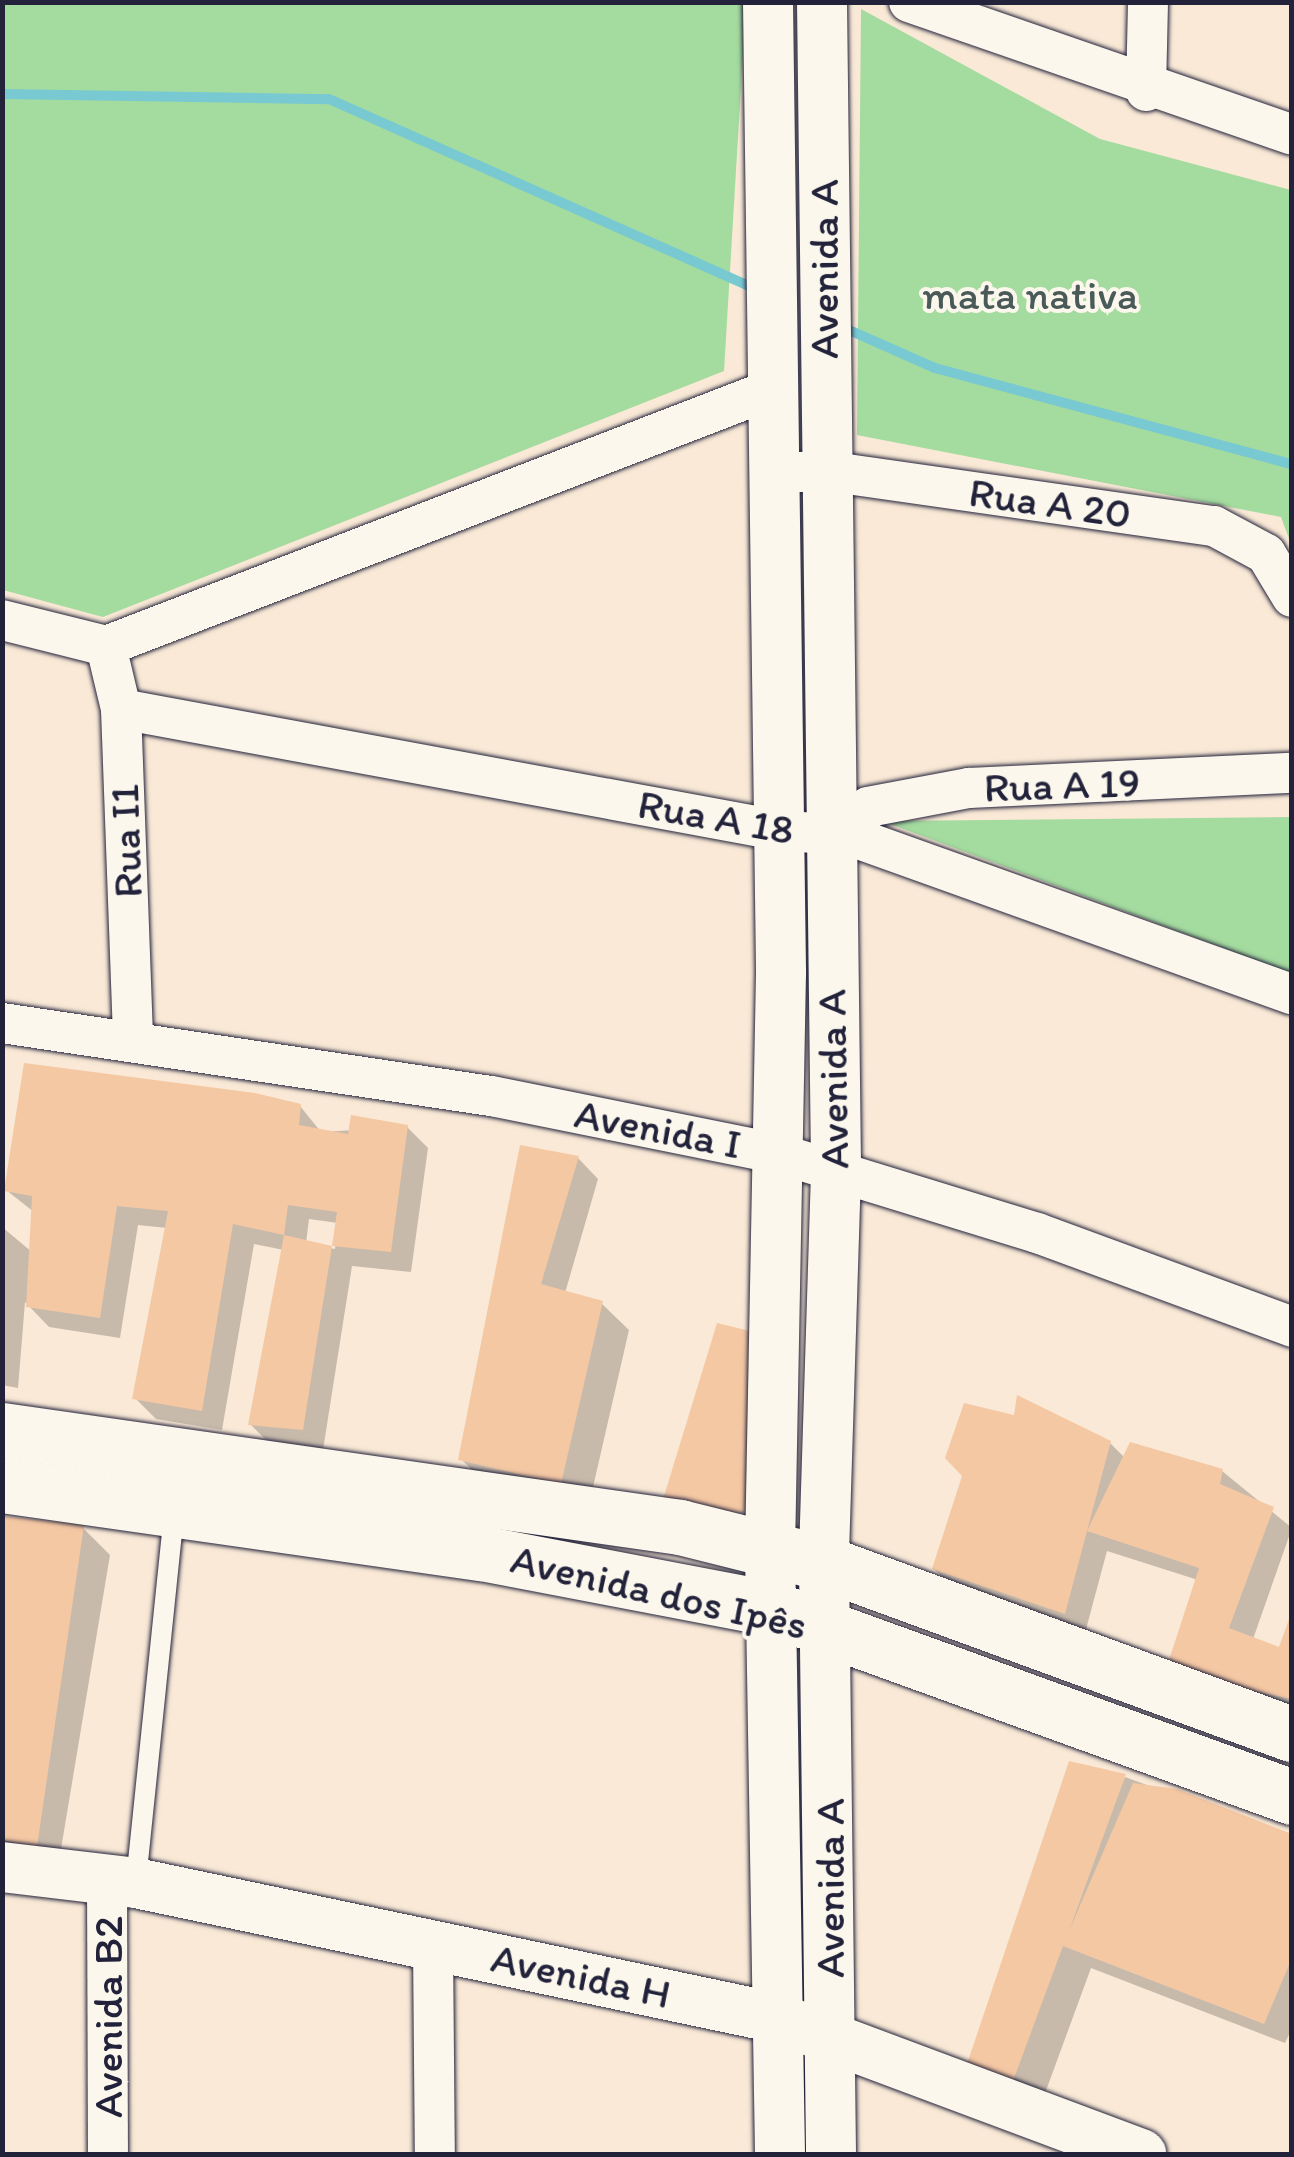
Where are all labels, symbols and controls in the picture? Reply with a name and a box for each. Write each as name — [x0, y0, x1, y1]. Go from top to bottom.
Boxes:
street label: Avenida A — [799, 179, 849, 359]
park label: mata nativa — [922, 270, 1138, 320]
street label: Rua A 20 — [966, 467, 1134, 539]
street label: Rua A 19 — [983, 757, 1141, 813]
street label: Rua A 18 — [634, 779, 798, 855]
street label: Rua I1 — [99, 783, 153, 899]
street label: Avenida A — [806, 989, 860, 1169]
street label: Avenida I — [570, 1088, 746, 1170]
street label: Avenida dos Ipês — [506, 1533, 812, 1651]
street label: Avenida A — [805, 1798, 855, 1978]
street label: Avenida B2 — [83, 1916, 133, 2118]
street label: Avenida H — [487, 1932, 675, 2020]

